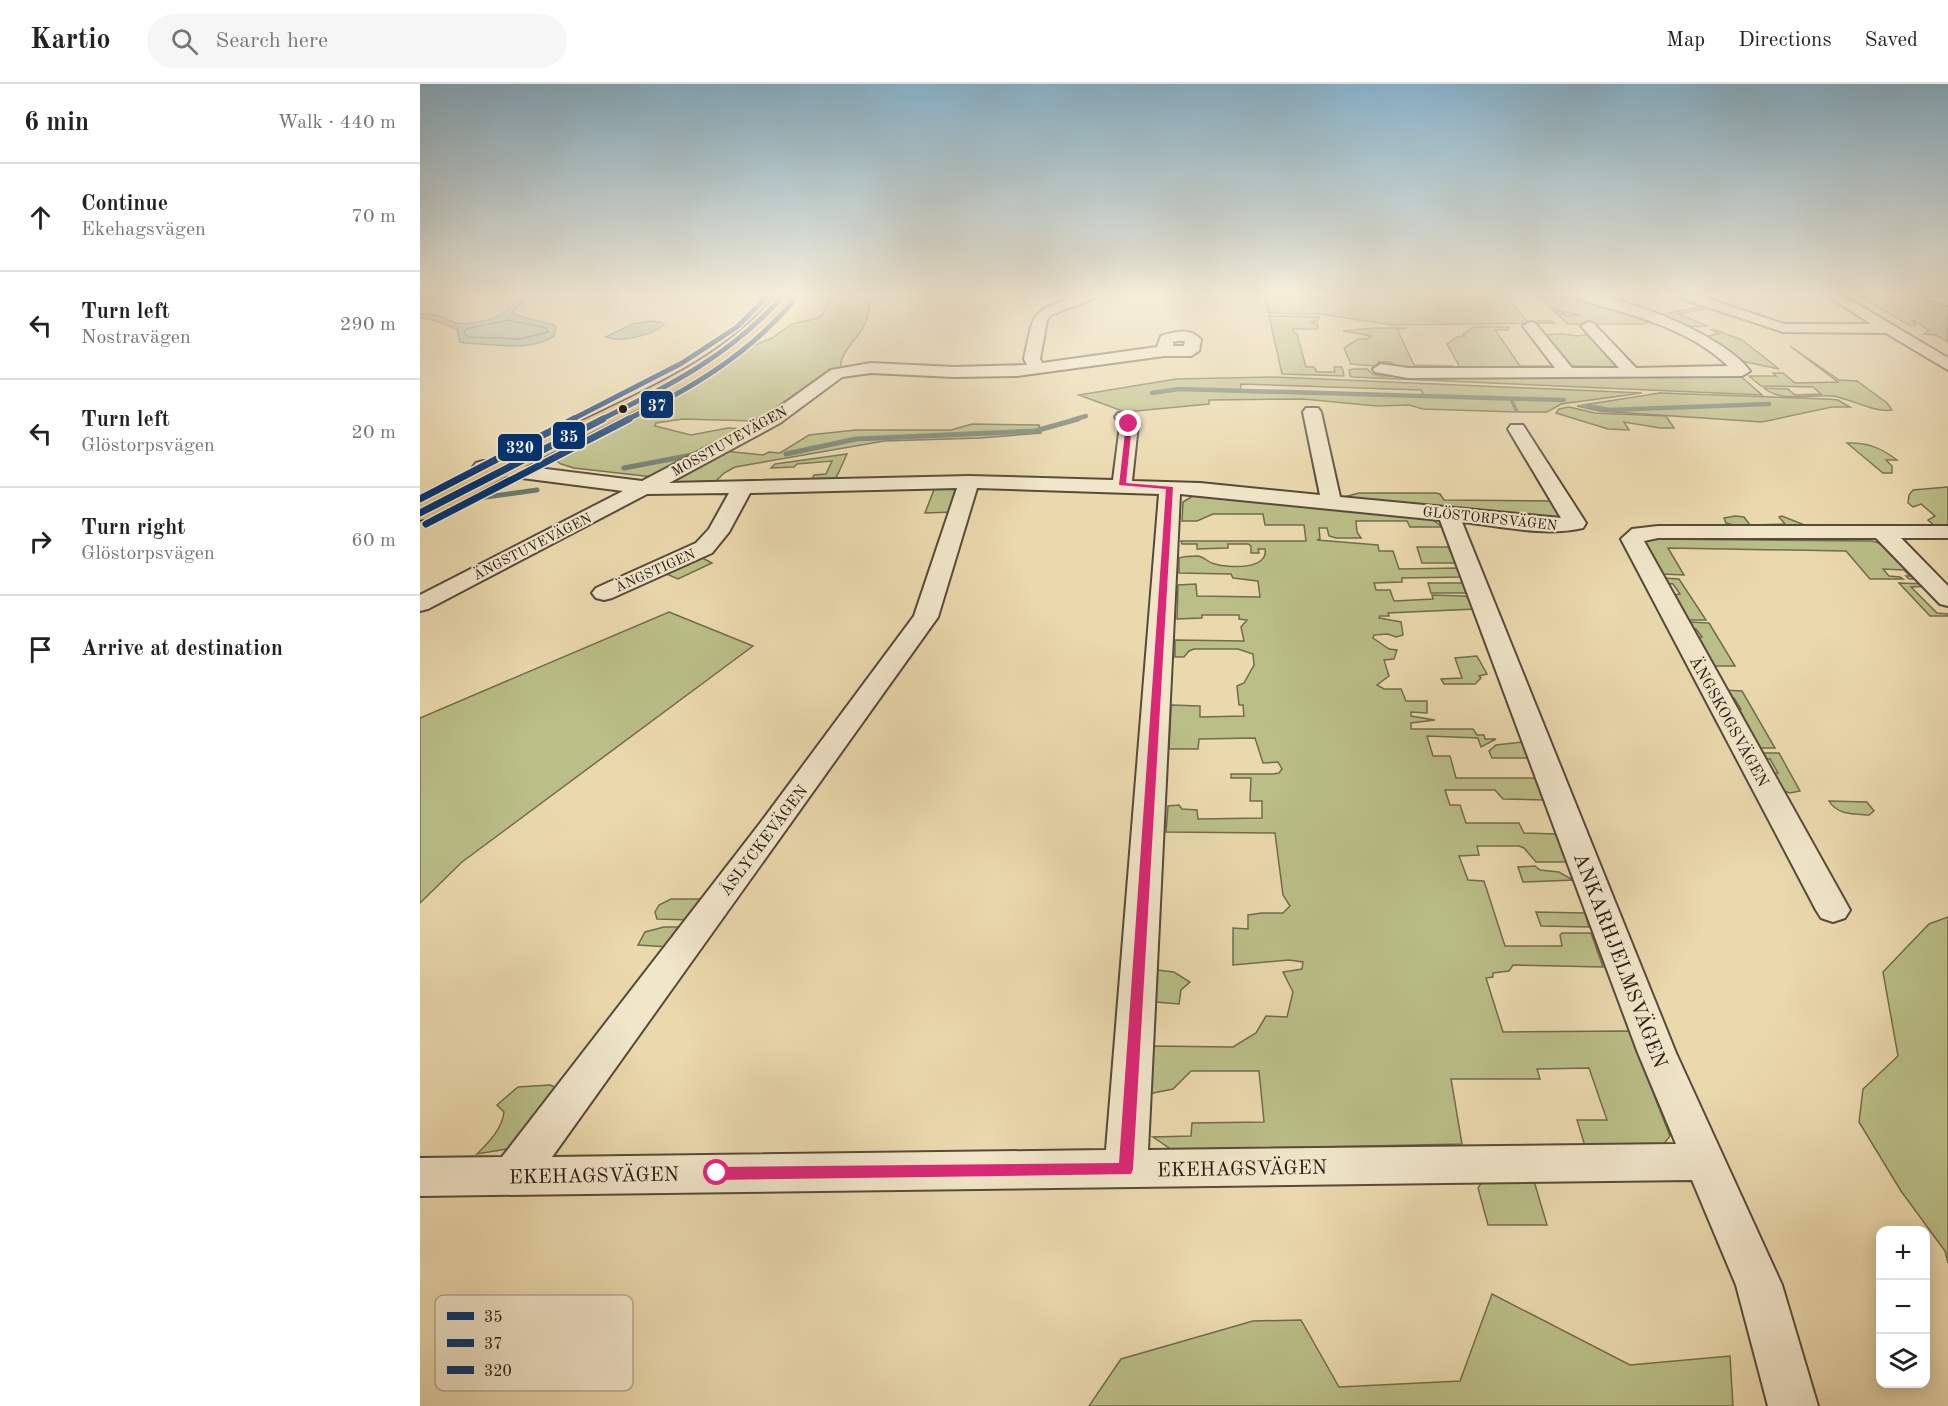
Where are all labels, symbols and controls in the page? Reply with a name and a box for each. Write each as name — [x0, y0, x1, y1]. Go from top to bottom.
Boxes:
search box — [147, 14, 567, 68]
icon: search — [168, 25, 201, 58]
text: Kartio — [30, 27, 111, 55]
text: Search here — [216, 30, 328, 52]
text: Map — [1666, 30, 1705, 51]
text: Directions — [1738, 30, 1832, 51]
text: Saved — [1865, 30, 1918, 51]
text: 6 min — [24, 110, 89, 136]
text: Walk · 440 m — [277, 113, 396, 133]
text: Continue — [81, 193, 168, 215]
icon: ahead — [24, 201, 57, 234]
text: 70 m — [351, 207, 396, 227]
text: Ekehagsvägen — [81, 220, 206, 240]
text: Turn left — [81, 301, 170, 323]
icon: left — [24, 309, 57, 342]
text: 290 m — [340, 315, 396, 335]
text: Nostravägen — [81, 328, 191, 348]
line badge: 37 — [640, 390, 674, 419]
text: 37 — [648, 399, 666, 415]
street label: MOSSTUVEVÄGEN — [668, 402, 790, 479]
unlabelled marker — [617, 403, 629, 415]
text: Turn left — [81, 409, 170, 431]
route end — [1115, 410, 1141, 436]
icon: left — [24, 417, 57, 450]
line badge: 35 — [552, 421, 586, 450]
text: 20 m — [351, 423, 396, 443]
text: 35 — [560, 430, 578, 446]
line badge: 320 — [497, 433, 543, 462]
text: Glöstorpsvägen — [81, 436, 215, 456]
text: 320 — [506, 441, 534, 457]
street label: GLÖSTORPSVÄGEN — [1422, 502, 1558, 533]
street label: ÄNGSTUVEVÄGEN — [470, 508, 594, 583]
text: Turn right — [81, 517, 185, 539]
icon: right — [24, 525, 57, 558]
text: 60 m — [351, 531, 396, 551]
text: Glöstorpsvägen — [81, 544, 215, 564]
street label: ÄNGSTIGEN — [612, 544, 698, 595]
icon: arrive — [24, 633, 57, 666]
text: Arrive at destination — [81, 638, 283, 660]
street label: ÄNGSKOGSVÄGEN — [1686, 652, 1774, 790]
street label: ÅSLYCKEVÄGEN — [714, 780, 811, 899]
street label: ANKARHJELMSVÄGEN — [1569, 850, 1671, 1071]
street label: EKEHAGSVÄGEN — [1157, 1157, 1327, 1181]
route start — [703, 1159, 729, 1185]
street label: EKEHAGSVÄGEN — [509, 1164, 679, 1188]
map controls — [1876, 1226, 1930, 1388]
button: + — [1876, 1226, 1930, 1280]
button: − — [1876, 1280, 1930, 1334]
legend — [435, 1295, 633, 1391]
text: 35 — [484, 1310, 503, 1326]
button: layers — [1876, 1334, 1930, 1388]
text: 37 — [484, 1337, 503, 1353]
text: 320 — [484, 1364, 512, 1380]

